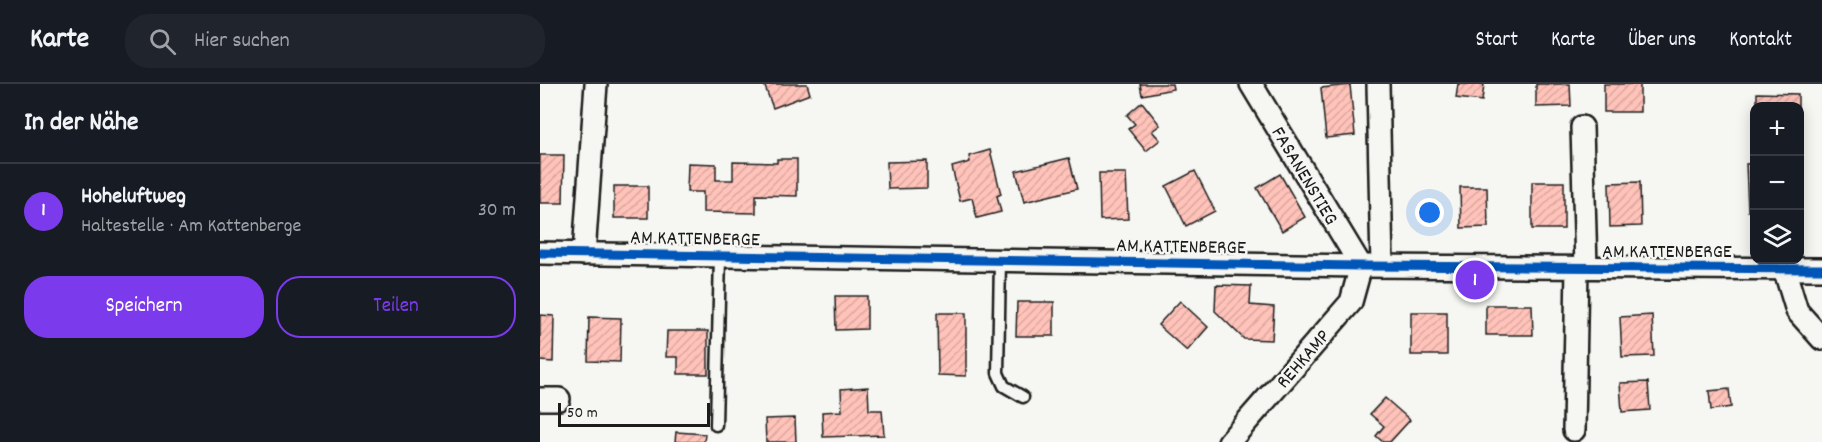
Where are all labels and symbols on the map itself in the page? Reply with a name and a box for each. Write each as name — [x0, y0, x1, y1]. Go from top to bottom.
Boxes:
street label: FASANENSTIEG — [1263, 122, 1344, 231]
your location — [1415, 198, 1444, 227]
street label: AM KATTENBERGE — [630, 225, 760, 255]
street label: AM KATTENBERGE — [1116, 233, 1246, 263]
street label: AM KATTENBERGE — [1602, 239, 1732, 267]
pin: 1 — [1456, 258, 1494, 302]
street label: REHKAMP — [1271, 324, 1338, 396]
scale bar — [558, 400, 710, 428]

